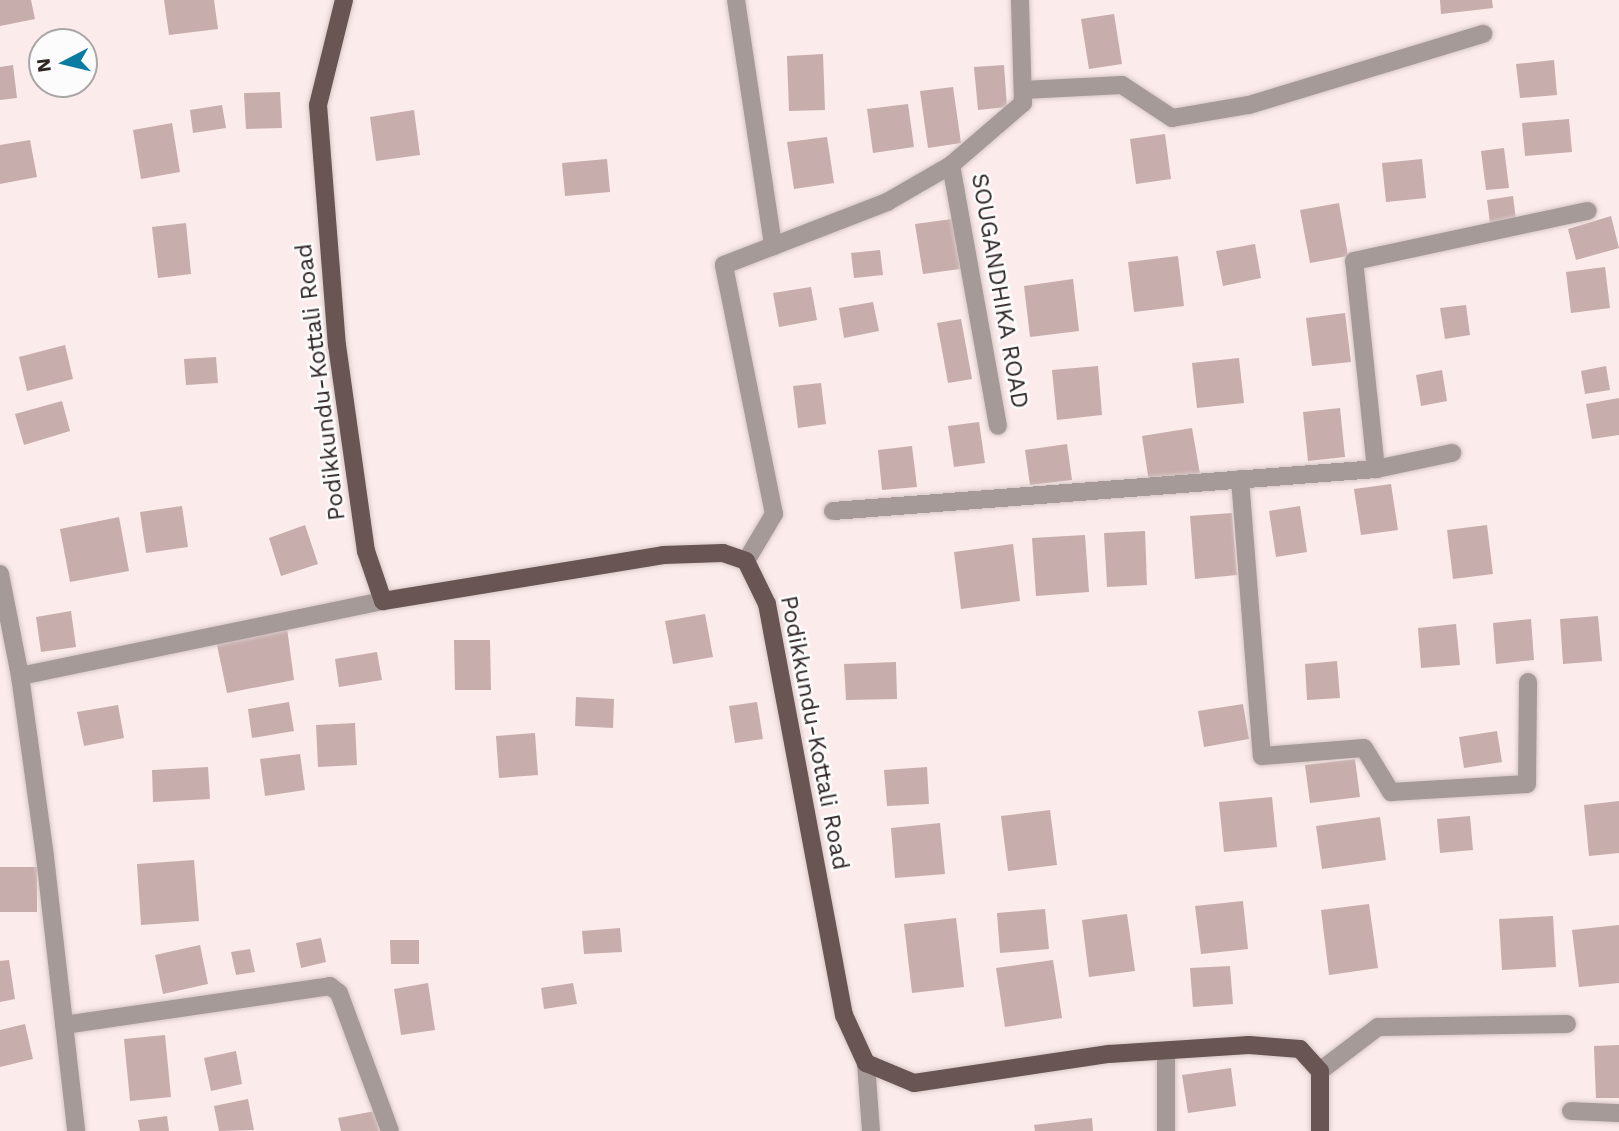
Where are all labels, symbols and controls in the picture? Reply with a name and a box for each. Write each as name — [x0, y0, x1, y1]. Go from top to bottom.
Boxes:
north arrow — [28, 28, 98, 98]
text: N — [31, 57, 56, 74]
street label: SOUGANDHIKA ROAD — [965, 171, 1033, 411]
street label: Podikkundu-Kottali Road — [290, 242, 352, 522]
street label: Podikkundu-Kottali Road — [774, 594, 854, 872]

